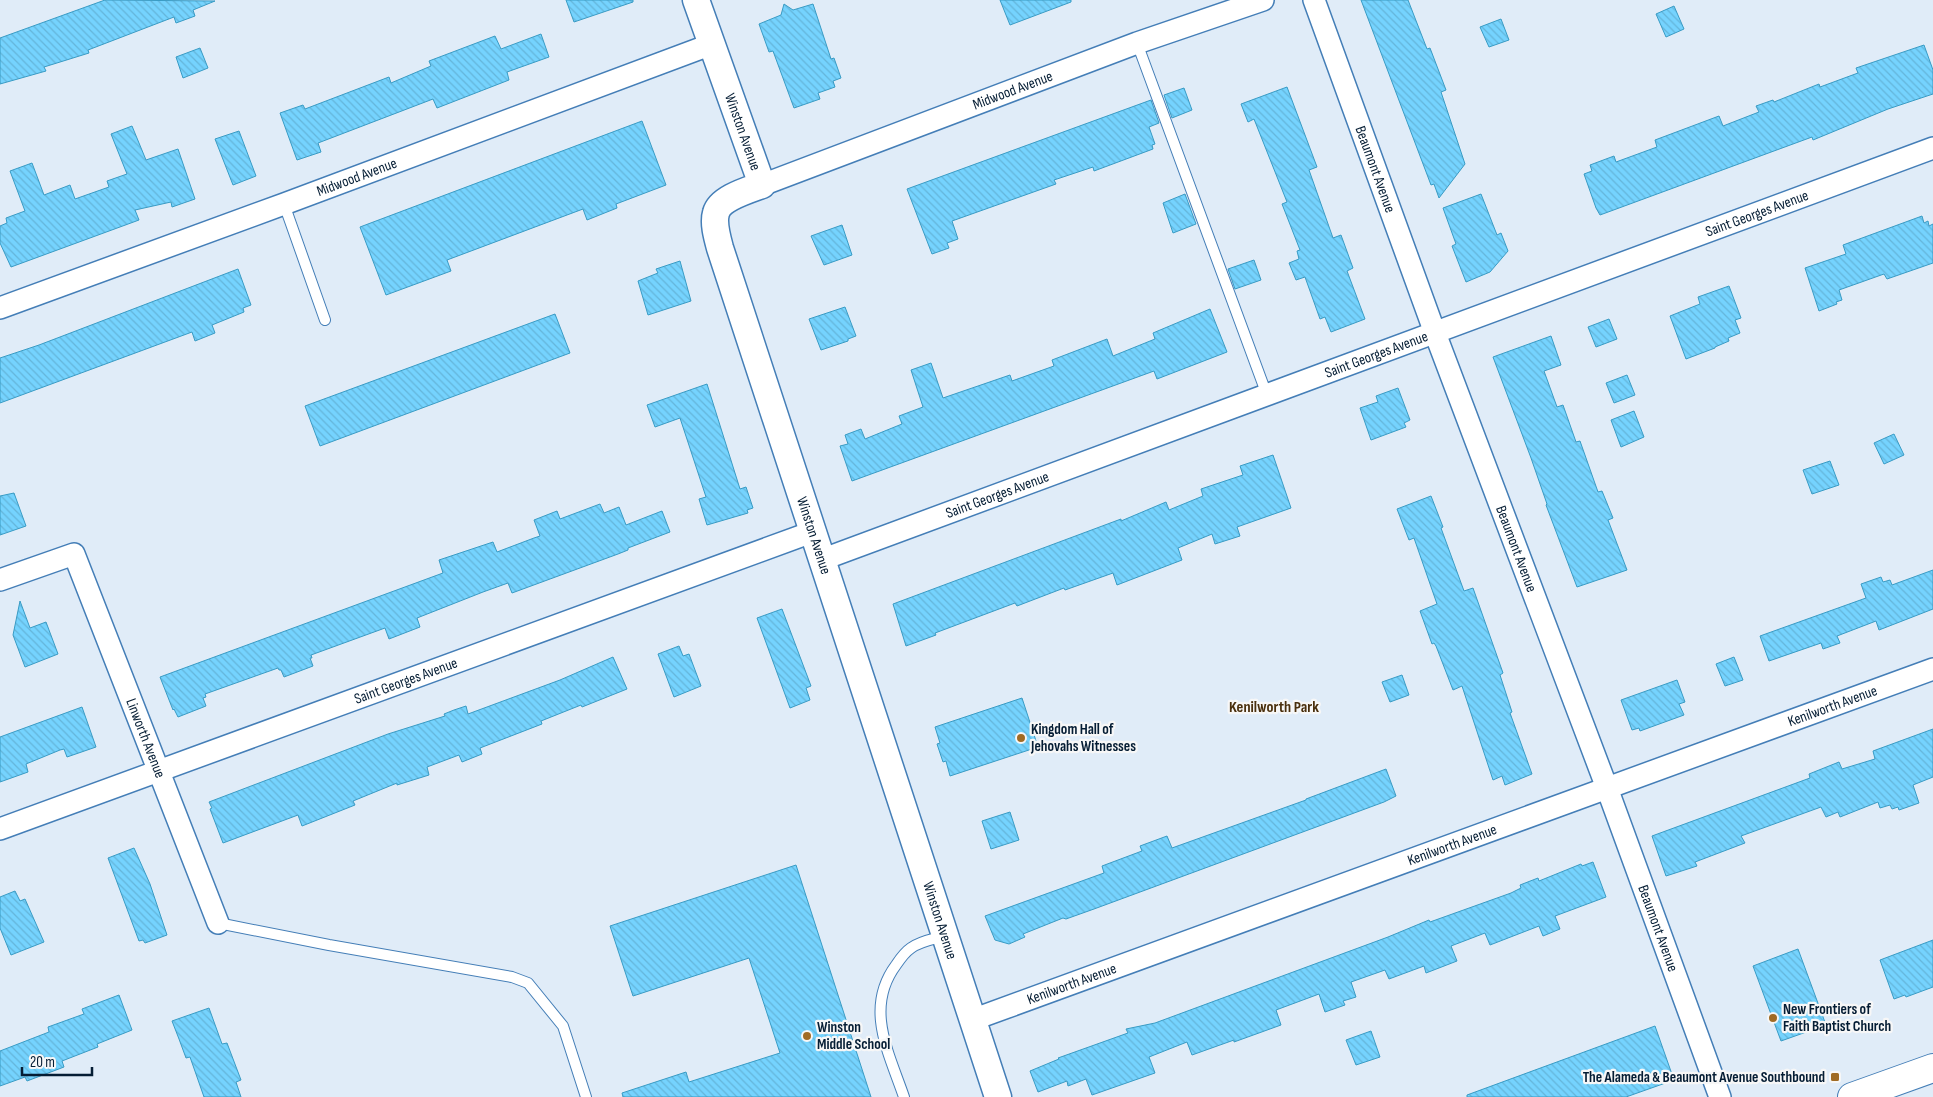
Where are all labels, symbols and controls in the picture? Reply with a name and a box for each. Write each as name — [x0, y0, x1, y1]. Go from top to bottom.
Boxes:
street label: Midwood Avenue — [970, 67, 1056, 114]
street label: Winston Avenue — [720, 91, 765, 173]
street label: Beaumont Avenue — [1351, 123, 1399, 215]
street label: Midwood Avenue — [314, 154, 400, 201]
street label: Saint Georges Avenue — [1703, 186, 1811, 242]
street label: Saint Georges Avenue — [1322, 327, 1431, 383]
street label: Saint Georges Avenue — [943, 467, 1052, 523]
street label: Winston Avenue — [792, 494, 835, 577]
street label: Beaumont Avenue — [1491, 503, 1541, 595]
street label: Saint Georges Avenue — [352, 653, 460, 709]
street label: Kenilworth Avenue — [1785, 681, 1880, 731]
street label: Linworth Avenue — [121, 696, 169, 781]
district label: Kenilworth Park — [1229, 698, 1319, 717]
place label: Kingdom Hall of Jehovahs Witnesses — [1030, 720, 1136, 756]
marker: Kingdom Hall of Jehovahs Witnesses — [1015, 732, 1027, 744]
street label: Kenilworth Avenue — [1405, 820, 1499, 870]
street label: Winston Avenue — [918, 879, 961, 962]
street label: Beaumont Avenue — [1633, 882, 1682, 974]
street label: Kenilworth Avenue — [1024, 959, 1119, 1009]
place label: New Frontiers of Faith Baptist Church — [1783, 1000, 1891, 1036]
marker: New Frontiers of Faith Baptist Church — [1767, 1012, 1779, 1024]
place label: Winston Middle School — [817, 1018, 890, 1054]
marker: Winston Middle School — [801, 1030, 813, 1042]
scale bar — [22, 1044, 92, 1076]
text: 20 m — [30, 1053, 55, 1072]
place label: The Alameda & Beaumont Avenue Southbound — [1583, 1068, 1825, 1087]
marker: The Alameda & Beaumont Avenue Southbound — [1829, 1071, 1841, 1083]

